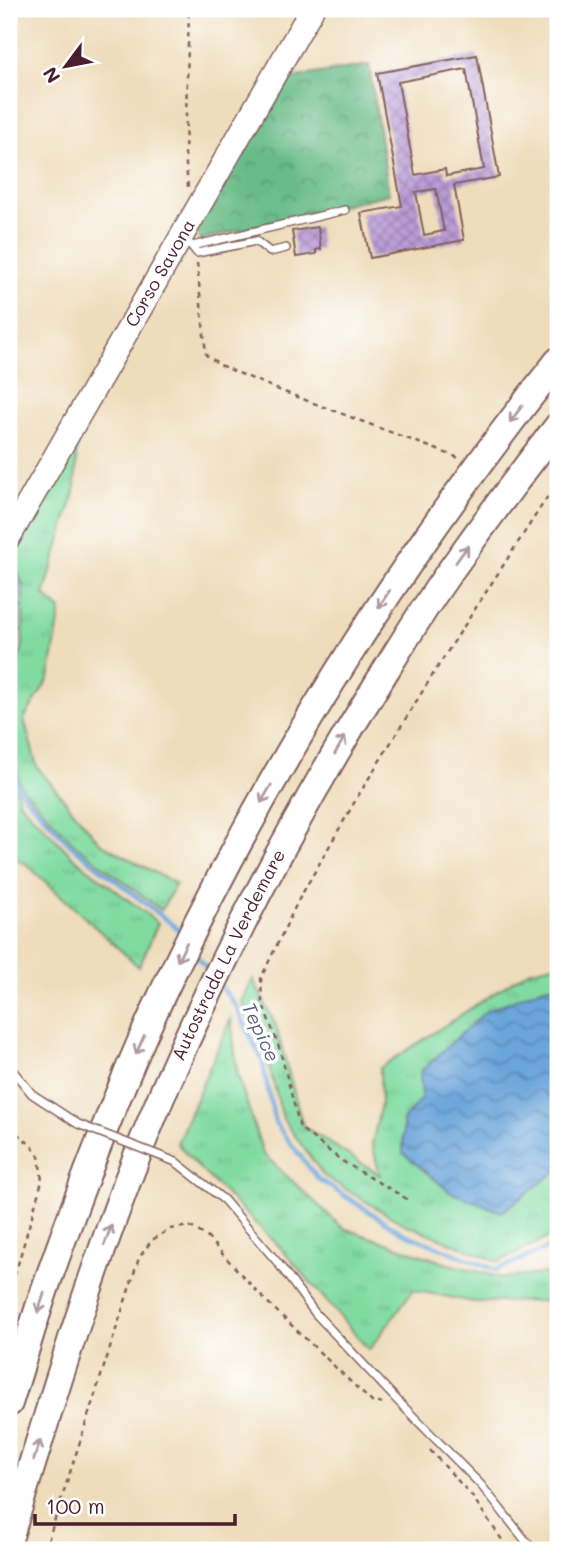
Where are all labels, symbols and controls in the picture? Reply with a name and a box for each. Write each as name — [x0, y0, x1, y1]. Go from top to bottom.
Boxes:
north arrow — [32, 32, 102, 102]
text: N — [37, 63, 66, 88]
street label: Corso Savona — [119, 215, 200, 331]
one-way arrow — [509, 405, 524, 424]
one-way arrow — [455, 545, 470, 564]
one-way arrow — [377, 589, 391, 609]
one-way arrow — [333, 736, 347, 756]
one-way arrow — [258, 783, 272, 803]
street label: Autostrada La Verdemare — [166, 845, 290, 1064]
one-way arrow — [175, 941, 189, 962]
water label: Tepice — [237, 998, 286, 1066]
one-way arrow — [133, 1034, 146, 1055]
one-way arrow — [103, 1224, 115, 1246]
one-way arrow — [33, 1291, 46, 1313]
one-way arrow — [31, 1440, 44, 1462]
scale bar — [35, 1482, 234, 1526]
text: 100 m — [46, 1492, 105, 1519]

